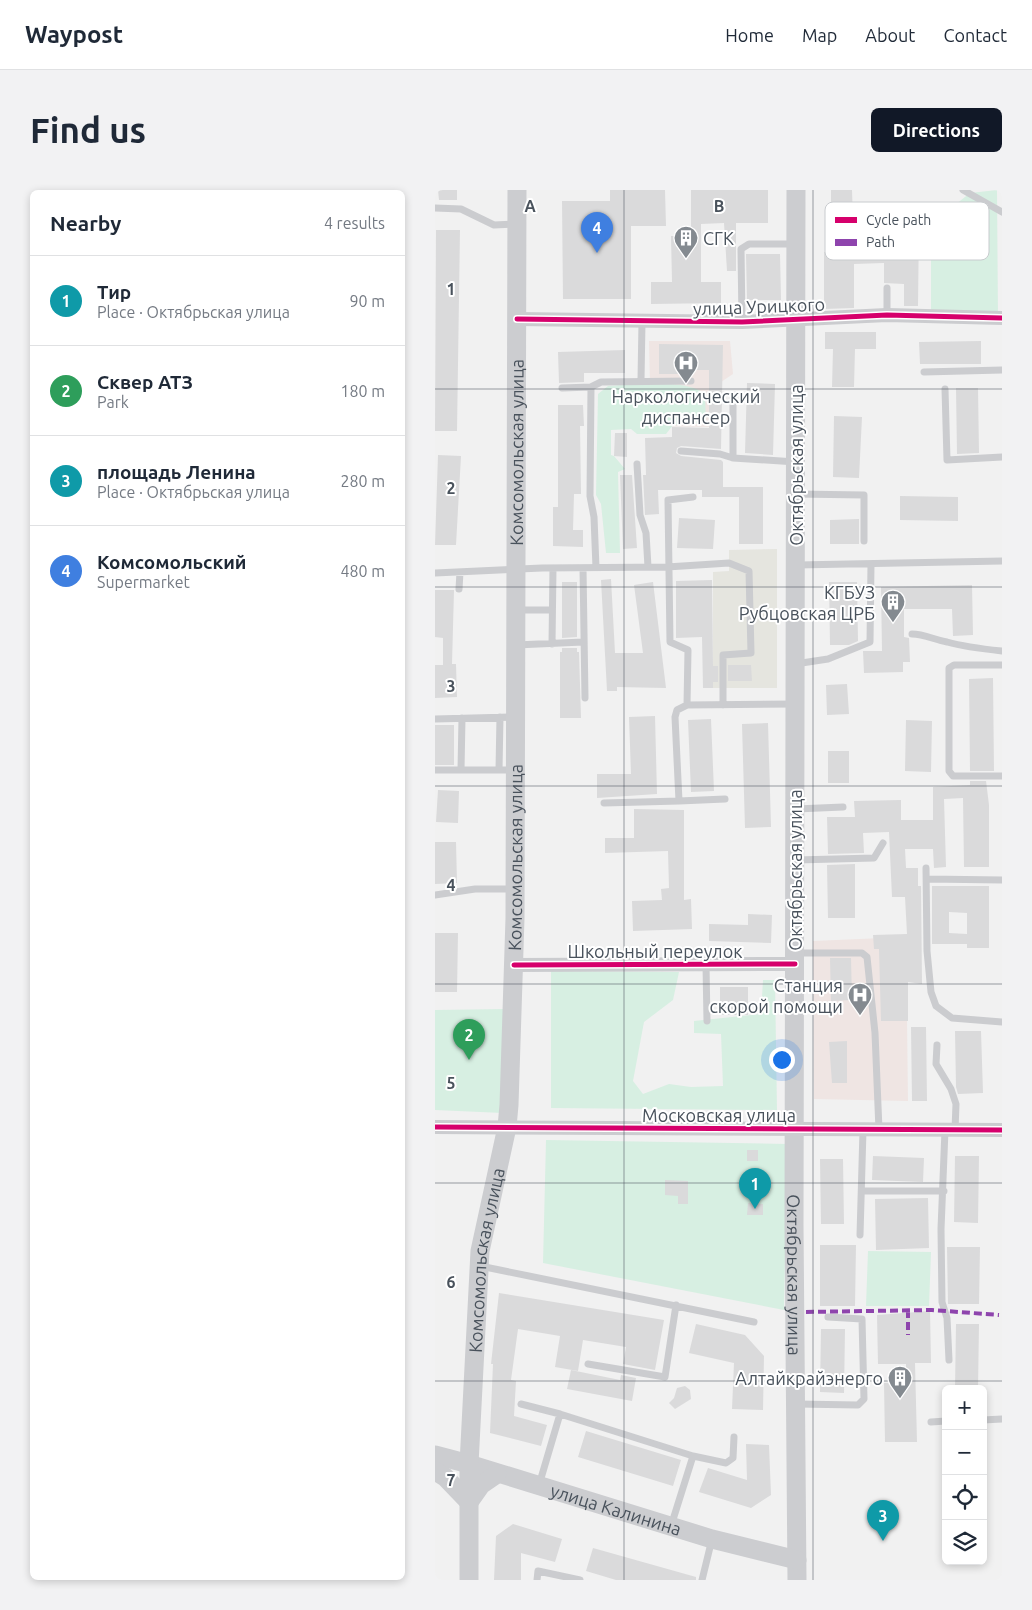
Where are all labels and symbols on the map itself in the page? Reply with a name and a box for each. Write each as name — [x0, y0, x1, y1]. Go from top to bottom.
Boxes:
text: A — [524, 197, 536, 215]
text: B — [714, 197, 724, 215]
legend — [825, 202, 989, 260]
pin: 4 — [581, 212, 613, 253]
text: Cycle path — [866, 212, 931, 228]
building icon: СГК — [673, 225, 699, 259]
place label: СГК — [703, 228, 734, 248]
text: Path — [866, 234, 895, 250]
text: 1 — [446, 280, 456, 298]
street label: улица Урицкого — [693, 294, 825, 318]
hospital icon: Наркологический диспансер — [673, 350, 699, 384]
street label: Комсомольская улица — [506, 359, 527, 546]
street label: Октябрьская улица — [786, 384, 806, 546]
place label: Наркологический диспансер — [611, 386, 761, 427]
text: 2 — [446, 479, 456, 497]
place label: КГБУЗ Рубцовская ЦРБ — [739, 582, 875, 623]
building icon: КГБУЗ Рубцовская ЦРБ — [880, 589, 906, 623]
text: 3 — [446, 677, 456, 695]
street label: Комсомольская улица — [504, 764, 525, 951]
street label: Октябрьская улица — [785, 789, 805, 951]
text: 4 — [446, 876, 456, 894]
street label: Школьный переулок — [568, 941, 742, 961]
place label: Станция скорой помощи — [709, 975, 843, 1016]
hospital icon: Станция скорой помощи — [847, 982, 873, 1016]
pin: 2 — [453, 1019, 485, 1060]
your location — [769, 1047, 795, 1073]
text: 5 — [446, 1074, 456, 1092]
street label: Московская улица — [642, 1105, 796, 1125]
street label: Комсомольская улица — [465, 1166, 508, 1353]
pin: 1 — [739, 1168, 771, 1209]
street label: Октябрьская улица — [784, 1194, 805, 1356]
text: 6 — [446, 1273, 456, 1291]
building icon: Алтайкрайэнерго — [887, 1365, 913, 1399]
place label: Алтайкрайэнерго — [735, 1368, 883, 1388]
text: 7 — [446, 1471, 456, 1489]
street label: улица Калинина — [548, 1480, 684, 1539]
pin: 3 — [867, 1500, 899, 1541]

